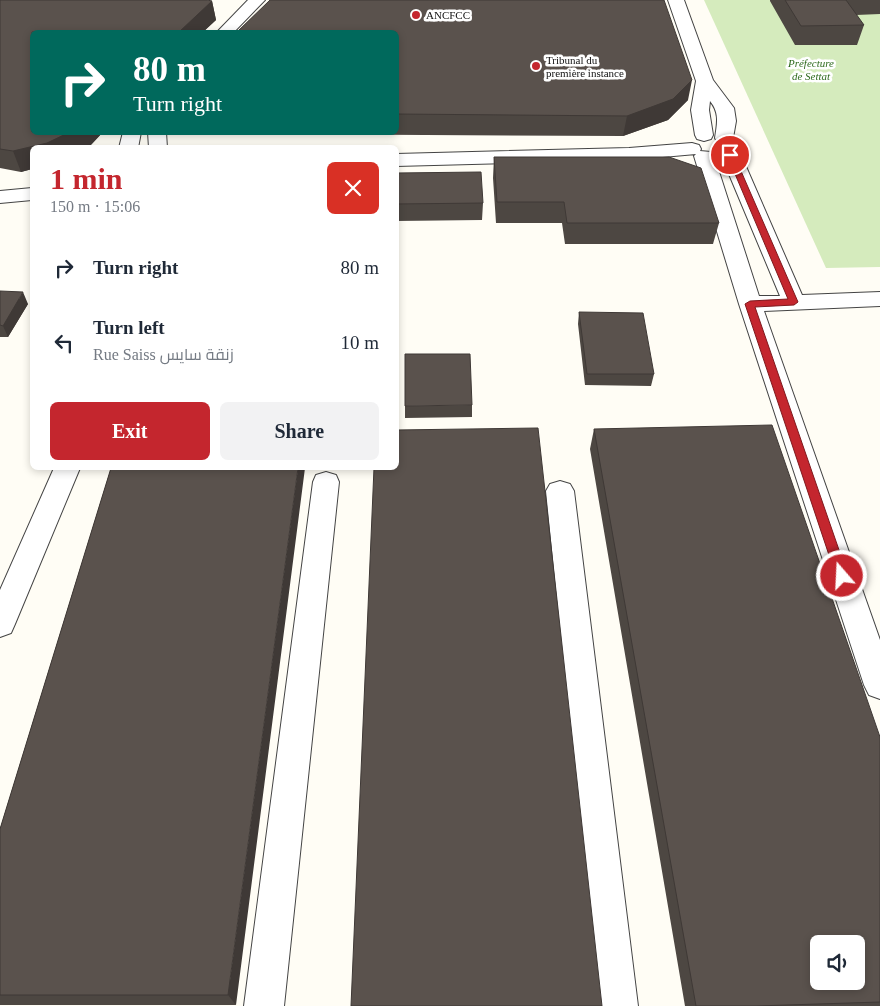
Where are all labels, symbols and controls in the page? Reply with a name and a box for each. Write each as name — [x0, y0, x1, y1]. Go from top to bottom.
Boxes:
marker: ANCFCC — [410, 9, 422, 21]
place label: ANCFCC — [426, 9, 470, 21]
icon: right — [50, 50, 115, 115]
text: 80 m — [133, 50, 206, 89]
place label: Tribunal du première instance — [546, 54, 624, 79]
park label: Préfecture de Settat — [787, 57, 834, 82]
marker: Tribunal du première instance — [530, 60, 542, 72]
text: Turn right — [133, 91, 222, 116]
pin — [709, 134, 751, 176]
icon: arrive — [716, 141, 744, 169]
text: 1 min — [50, 162, 123, 195]
button: close — [327, 162, 379, 214]
text: 150 m · 15:06 — [50, 198, 140, 215]
icon: right — [50, 254, 78, 282]
text: Turn right — [93, 257, 178, 278]
text: 80 m — [340, 257, 379, 278]
text: Turn left — [93, 317, 165, 338]
icon: left — [50, 329, 78, 357]
text: 10 m — [340, 332, 379, 353]
text: Rue Saiss زنقة سايس — [93, 346, 234, 363]
button: Exit — [50, 402, 210, 460]
button: Share — [220, 402, 379, 460]
position arrow — [815, 549, 867, 601]
map controls — [810, 935, 865, 990]
button: sound — [810, 935, 865, 990]

